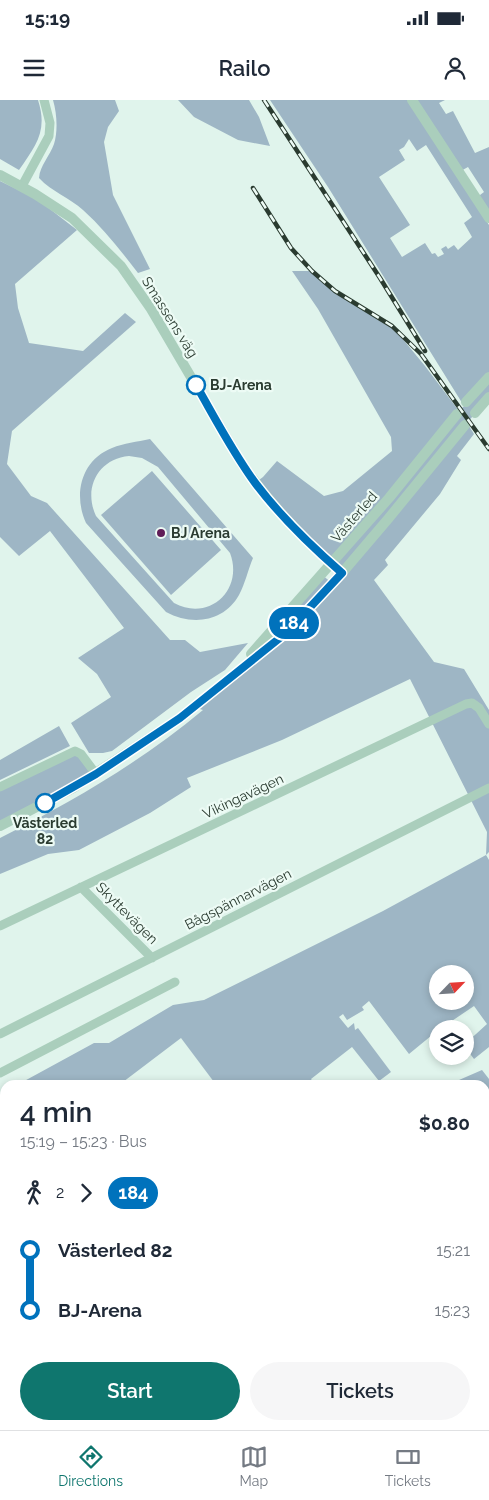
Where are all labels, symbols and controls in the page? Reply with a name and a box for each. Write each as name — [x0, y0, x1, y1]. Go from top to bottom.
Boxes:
text: 15:19 — [25, 7, 70, 29]
icon: menu — [20, 54, 48, 82]
icon: person — [441, 54, 469, 82]
text: Railo — [219, 55, 270, 81]
street label: Smassens väg — [139, 274, 201, 360]
marker: BJ-Arena — [186, 375, 206, 395]
place label: BJ-Arena — [210, 377, 272, 393]
street label: Västerled — [328, 489, 380, 545]
place label: BJ Arena — [171, 525, 230, 541]
marker: BJ Arena — [155, 527, 167, 539]
line badge: 184 — [265, 607, 323, 639]
text: 184 — [279, 612, 309, 633]
street label: Vikingavägen — [200, 770, 286, 822]
marker: Västerled 82 — [35, 793, 55, 813]
place label: Västerled 82 — [13, 815, 77, 847]
street label: Bågspännarvägen — [182, 865, 294, 933]
street label: Skyttevägen — [93, 879, 161, 947]
north arrow — [429, 965, 474, 1010]
map controls — [429, 965, 474, 1065]
button: layers — [429, 1020, 474, 1065]
text: 4 min — [20, 1096, 92, 1129]
text: $0.80 — [419, 1112, 470, 1134]
text: 15:19 – 15:23 · Bus — [20, 1132, 147, 1151]
icon: walk — [20, 1179, 48, 1207]
icon: forward — [72, 1179, 100, 1207]
text: 184 — [118, 1182, 148, 1203]
text: 2 — [56, 1183, 64, 1202]
text: Västerled 82 — [58, 1239, 172, 1261]
text: 15:21 — [436, 1241, 470, 1260]
text: BJ-Arena — [58, 1299, 142, 1321]
text: 15:23 — [435, 1301, 470, 1320]
button: Start — [20, 1362, 240, 1420]
button: Tickets — [250, 1362, 470, 1420]
tab: Directions — [58, 1443, 123, 1489]
tab: Map — [240, 1443, 268, 1489]
tab: Tickets — [385, 1443, 431, 1489]

